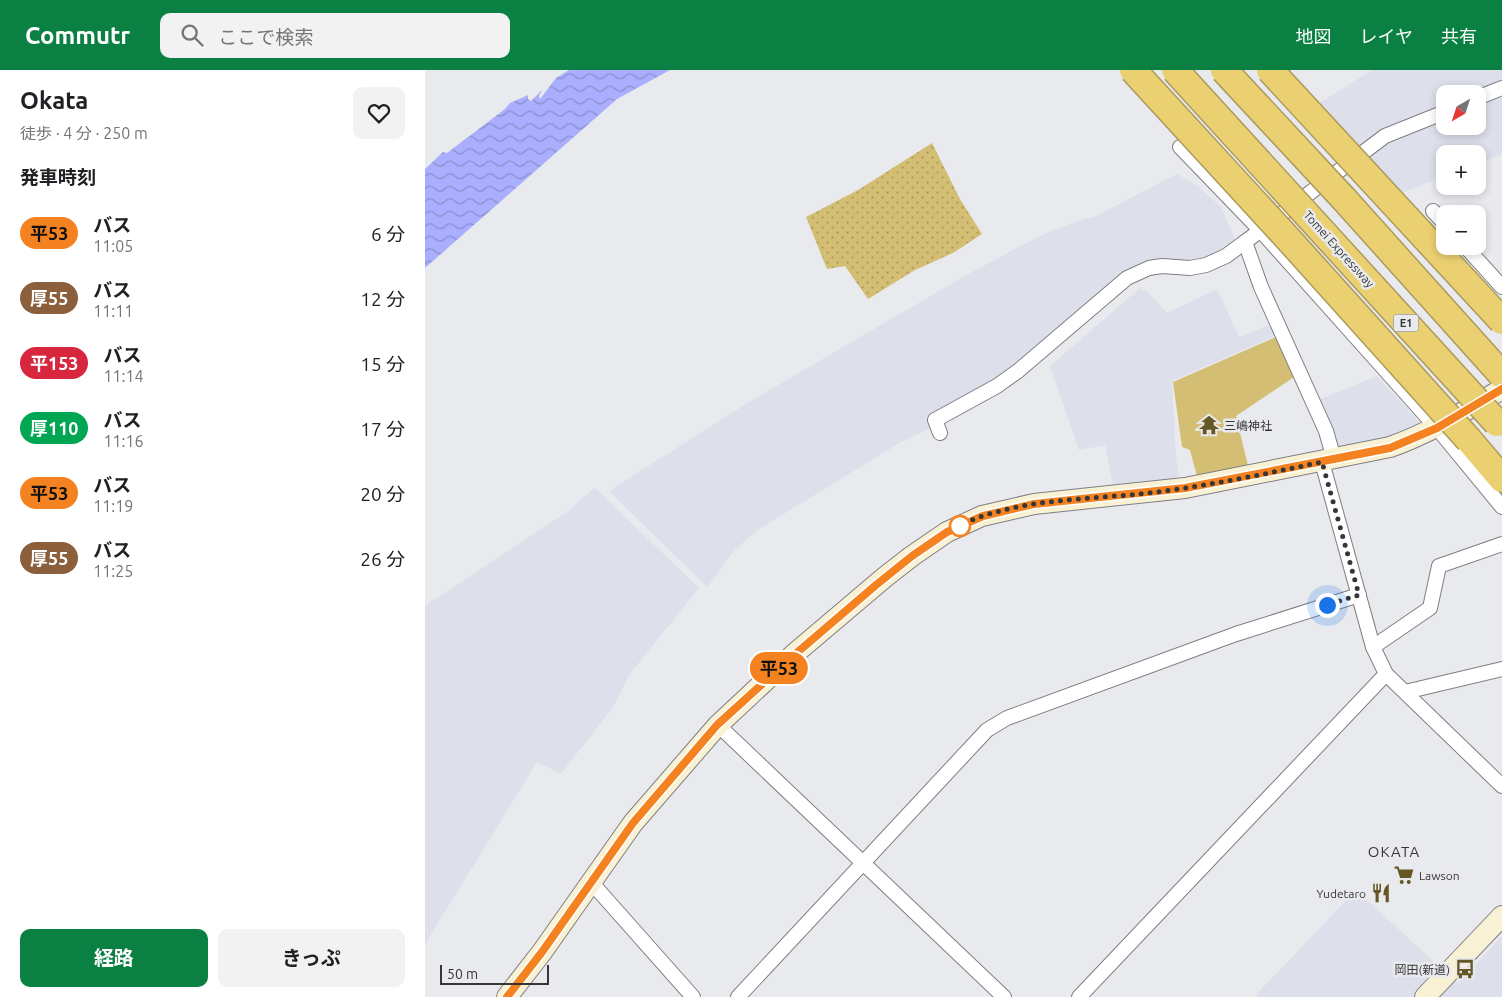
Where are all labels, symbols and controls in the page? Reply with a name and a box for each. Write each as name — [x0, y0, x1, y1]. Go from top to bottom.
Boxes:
search box — [160, 13, 510, 58]
icon: search — [178, 21, 206, 49]
text: Commutr — [25, 22, 130, 49]
text: ここで検索 — [218, 26, 313, 48]
text: 地図 — [1296, 26, 1332, 46]
text: レイヤ — [1360, 26, 1413, 46]
text: 共有 — [1441, 26, 1477, 46]
north arrow — [1436, 85, 1486, 135]
map controls — [1436, 85, 1486, 255]
text: Okata — [20, 87, 88, 114]
button: heart — [353, 87, 405, 139]
text: 徒歩 · 4 分 · 250 m — [20, 124, 148, 142]
button: + — [1436, 145, 1486, 195]
text: 発車時刻 — [20, 166, 96, 188]
button: − — [1436, 205, 1486, 255]
street label: Tomei Expressway — [1301, 208, 1377, 290]
text: バス — [93, 214, 131, 236]
text: 平53 — [30, 223, 68, 243]
text: 6 分 — [371, 223, 405, 245]
text: 11:05 — [93, 237, 133, 255]
text: バス — [93, 279, 131, 301]
text: 厚55 — [30, 288, 68, 308]
text: 12 分 — [360, 288, 405, 310]
text: 11:11 — [93, 302, 133, 320]
road number: E1 — [1393, 314, 1419, 332]
text: バス — [103, 344, 141, 366]
text: 平153 — [30, 353, 78, 373]
text: 15 分 — [360, 353, 405, 375]
text: 11:14 — [103, 367, 144, 385]
text: バス — [103, 409, 141, 431]
temple icon: 三嶋神社 — [1198, 414, 1220, 436]
text: 厚110 — [30, 418, 78, 438]
text: 17 分 — [360, 418, 405, 440]
place label: 三嶋神社 — [1224, 419, 1272, 432]
text: 11:16 — [103, 432, 144, 450]
text: バス — [93, 474, 131, 496]
text: 平53 — [30, 483, 68, 503]
text: 20 分 — [360, 483, 405, 505]
text: 11:19 — [93, 497, 133, 515]
unlabelled marker — [949, 515, 971, 537]
text: バス — [93, 539, 131, 561]
text: 厚55 — [30, 548, 68, 568]
text: 26 分 — [360, 548, 405, 570]
text: 11:25 — [93, 562, 133, 580]
your location — [1315, 593, 1340, 618]
line badge: 平53 — [750, 652, 808, 684]
text: 平53 — [760, 658, 798, 678]
district label: OKATA — [1368, 843, 1420, 860]
supermarket icon: Lawson — [1393, 864, 1415, 886]
place label: Lawson — [1419, 869, 1460, 882]
restaurant icon: Yudetaro — [1370, 882, 1392, 904]
place label: Yudetaro — [1316, 887, 1366, 900]
button: 経路 — [20, 929, 208, 987]
button: きっぷ — [218, 929, 405, 987]
bus stop icon: 岡田(新道) — [1454, 958, 1476, 980]
scale bar — [440, 962, 549, 985]
place label: 岡田(新道) — [1394, 963, 1450, 977]
text: 50 m — [447, 966, 478, 982]

